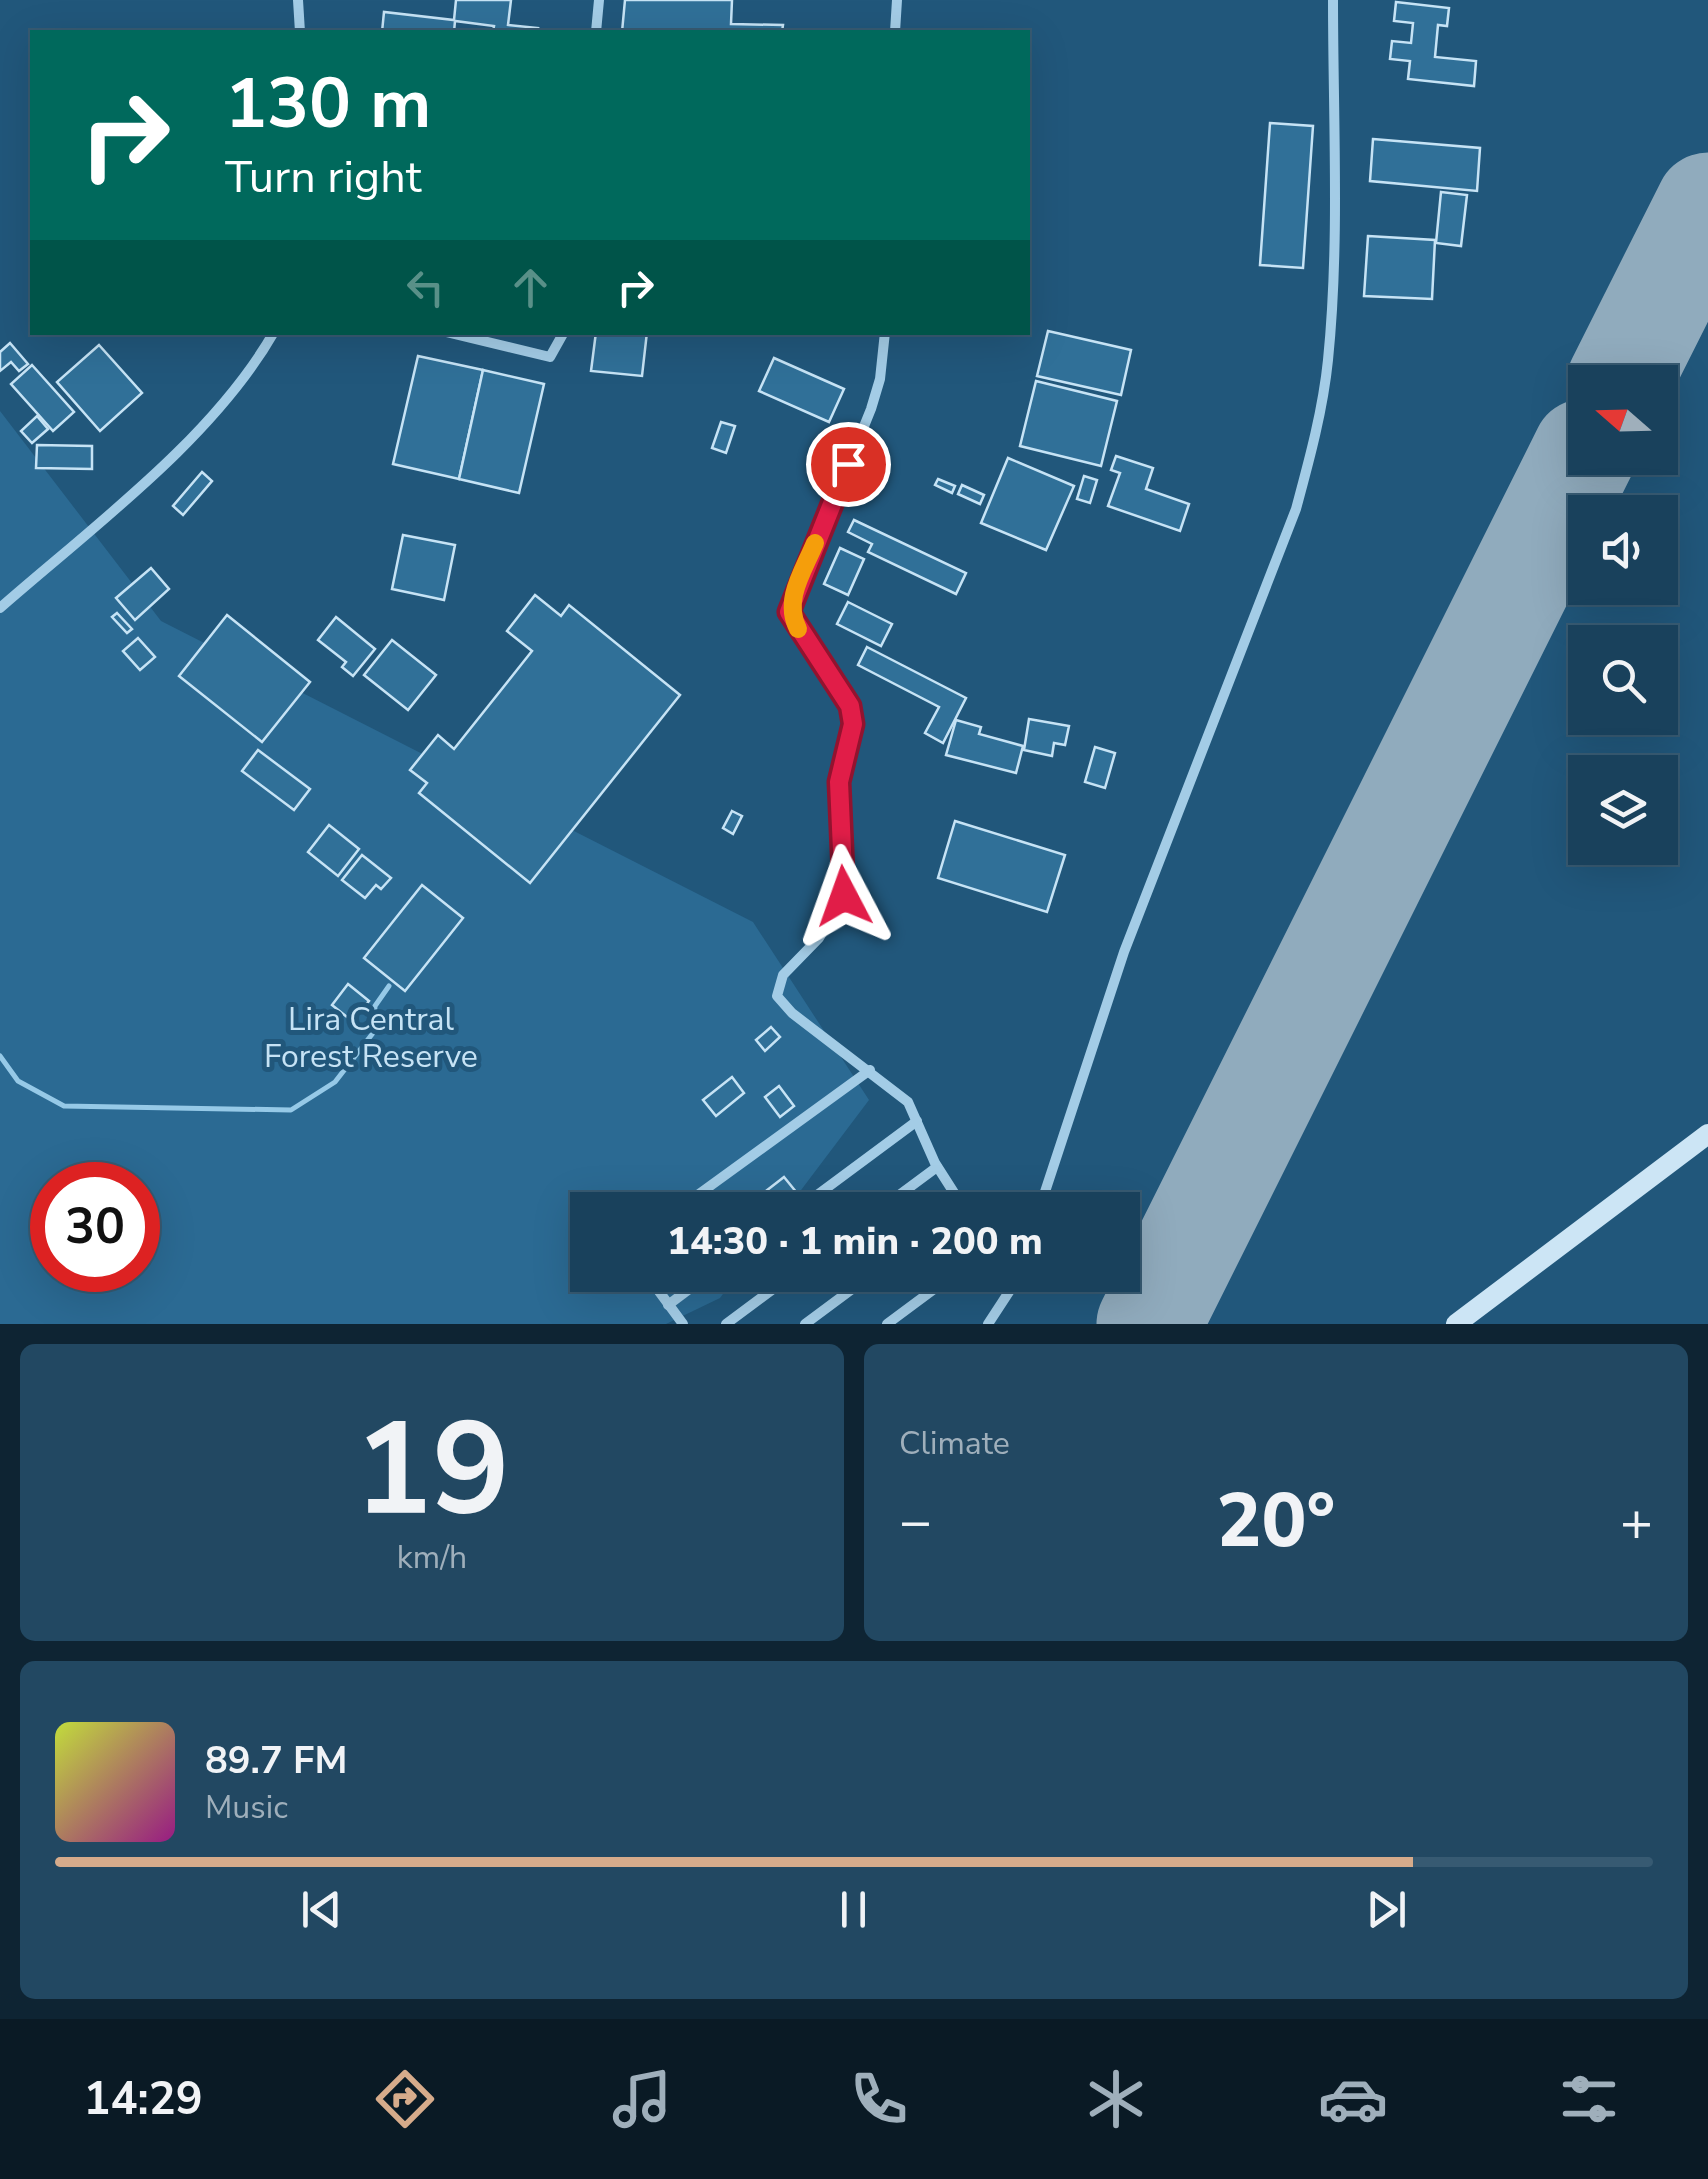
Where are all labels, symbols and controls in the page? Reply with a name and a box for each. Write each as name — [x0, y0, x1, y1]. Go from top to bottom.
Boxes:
text: 130 m — [225, 56, 431, 152]
icon: right — [60, 70, 190, 200]
text: Turn right — [225, 147, 422, 208]
icon: left — [398, 260, 453, 315]
icon: ahead — [503, 260, 558, 315]
icon: right — [608, 260, 663, 315]
north arrow — [1568, 365, 1678, 475]
map controls — [1568, 365, 1678, 865]
pin — [806, 422, 891, 507]
icon: arrive — [821, 437, 876, 492]
button: sound — [1568, 495, 1678, 605]
button: search — [1568, 625, 1678, 735]
button: layers — [1568, 755, 1678, 865]
position arrow — [792, 844, 896, 948]
park label: Lira Central Forest Reserve — [264, 998, 478, 1078]
speed limit sign: 30 — [30, 1162, 160, 1292]
text: 14:30 · 1 min · 200 m — [667, 1216, 1043, 1267]
text: 19 — [354, 1382, 510, 1559]
text: Climate — [899, 1422, 1010, 1465]
text: 20° — [1217, 1470, 1335, 1572]
text: − — [899, 1484, 932, 1559]
text: + — [1620, 1484, 1653, 1559]
text: km/h — [397, 1536, 467, 1579]
text: 89.7 FM — [205, 1735, 347, 1786]
text: Music — [205, 1786, 288, 1829]
icon: previous — [294, 1882, 349, 1937]
icon: pause — [826, 1882, 881, 1937]
icon: next — [1359, 1882, 1414, 1937]
icon: directions — [370, 2064, 440, 2134]
icon: music — [607, 2064, 677, 2134]
icon: phone — [844, 2064, 914, 2134]
icon: climate — [1081, 2064, 1151, 2134]
icon: car — [1318, 2064, 1388, 2134]
icon: filters — [1554, 2064, 1624, 2134]
text: 14:29 — [83, 2069, 203, 2130]

